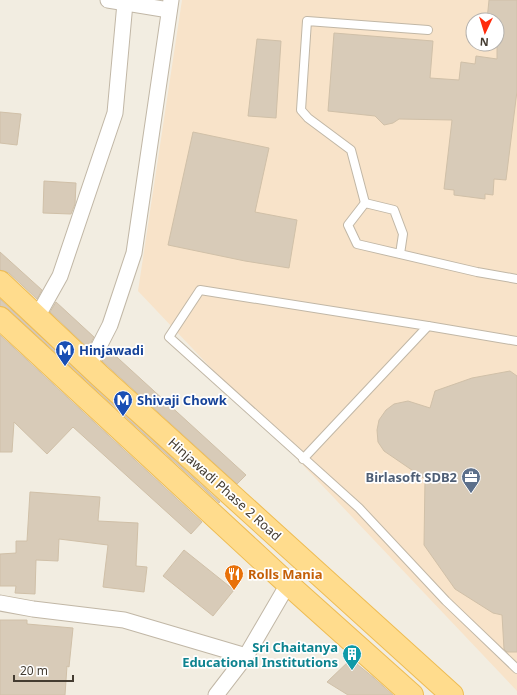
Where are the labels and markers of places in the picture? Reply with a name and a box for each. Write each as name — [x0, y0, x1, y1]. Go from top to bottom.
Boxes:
metro station icon: Hinjawadi — [54, 339, 76, 367]
place label: Hinjawadi — [79, 341, 144, 359]
metro station icon: Shivaji Chowk — [112, 389, 134, 417]
place label: Shivaji Chowk — [137, 391, 228, 409]
office icon: Birlasoft SDB2 — [460, 466, 482, 494]
place label: Birlasoft SDB2 — [366, 468, 457, 486]
restaurant icon: Rolls Mania — [223, 563, 245, 591]
place label: Rolls Mania — [248, 565, 322, 583]
place label: Sri Chaitanya Educational Institutions — [182, 638, 338, 671]
building icon: Sri Chaitanya Educational Institutions — [341, 643, 363, 671]

